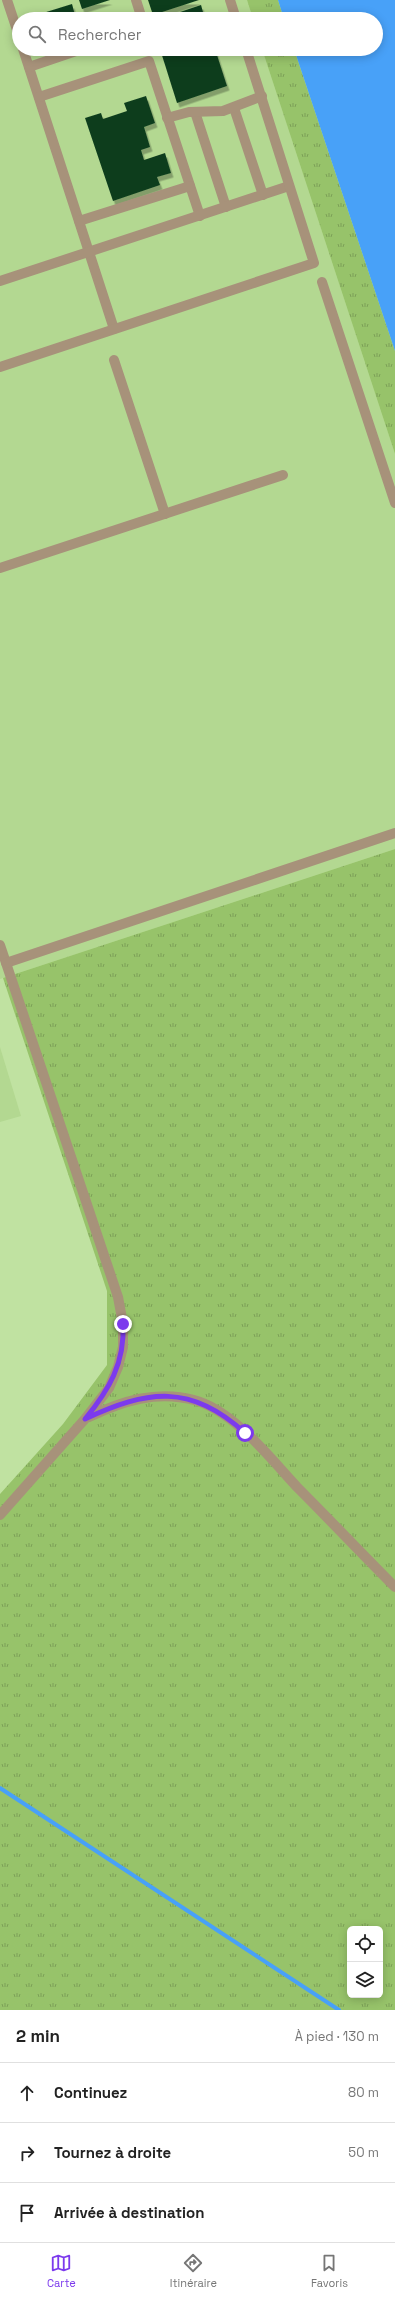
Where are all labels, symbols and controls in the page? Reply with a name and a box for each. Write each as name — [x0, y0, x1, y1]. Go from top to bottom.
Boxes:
search box — [12, 12, 383, 56]
icon: search — [26, 23, 48, 45]
text: Rechercher — [58, 25, 141, 44]
route end — [114, 1315, 132, 1333]
route start — [236, 1424, 254, 1442]
map controls — [347, 1926, 383, 1998]
button: locate — [347, 1926, 383, 1962]
button: layers — [347, 1962, 383, 1998]
text: 2 min — [16, 2025, 60, 2047]
text: À pied · 130 m — [295, 2028, 379, 2045]
icon: ahead — [16, 2082, 38, 2104]
text: Continuez — [54, 2083, 127, 2102]
text: 80 m — [348, 2084, 379, 2101]
icon: right — [16, 2142, 38, 2164]
text: Tournez à droite — [54, 2143, 171, 2162]
text: 50 m — [348, 2144, 379, 2161]
icon: arrive — [16, 2202, 38, 2224]
text: Arrivée à destination — [54, 2203, 204, 2222]
tab: Carte — [47, 2252, 76, 2290]
tab: Itinéraire — [170, 2252, 217, 2290]
tab: Favoris — [311, 2252, 348, 2290]

